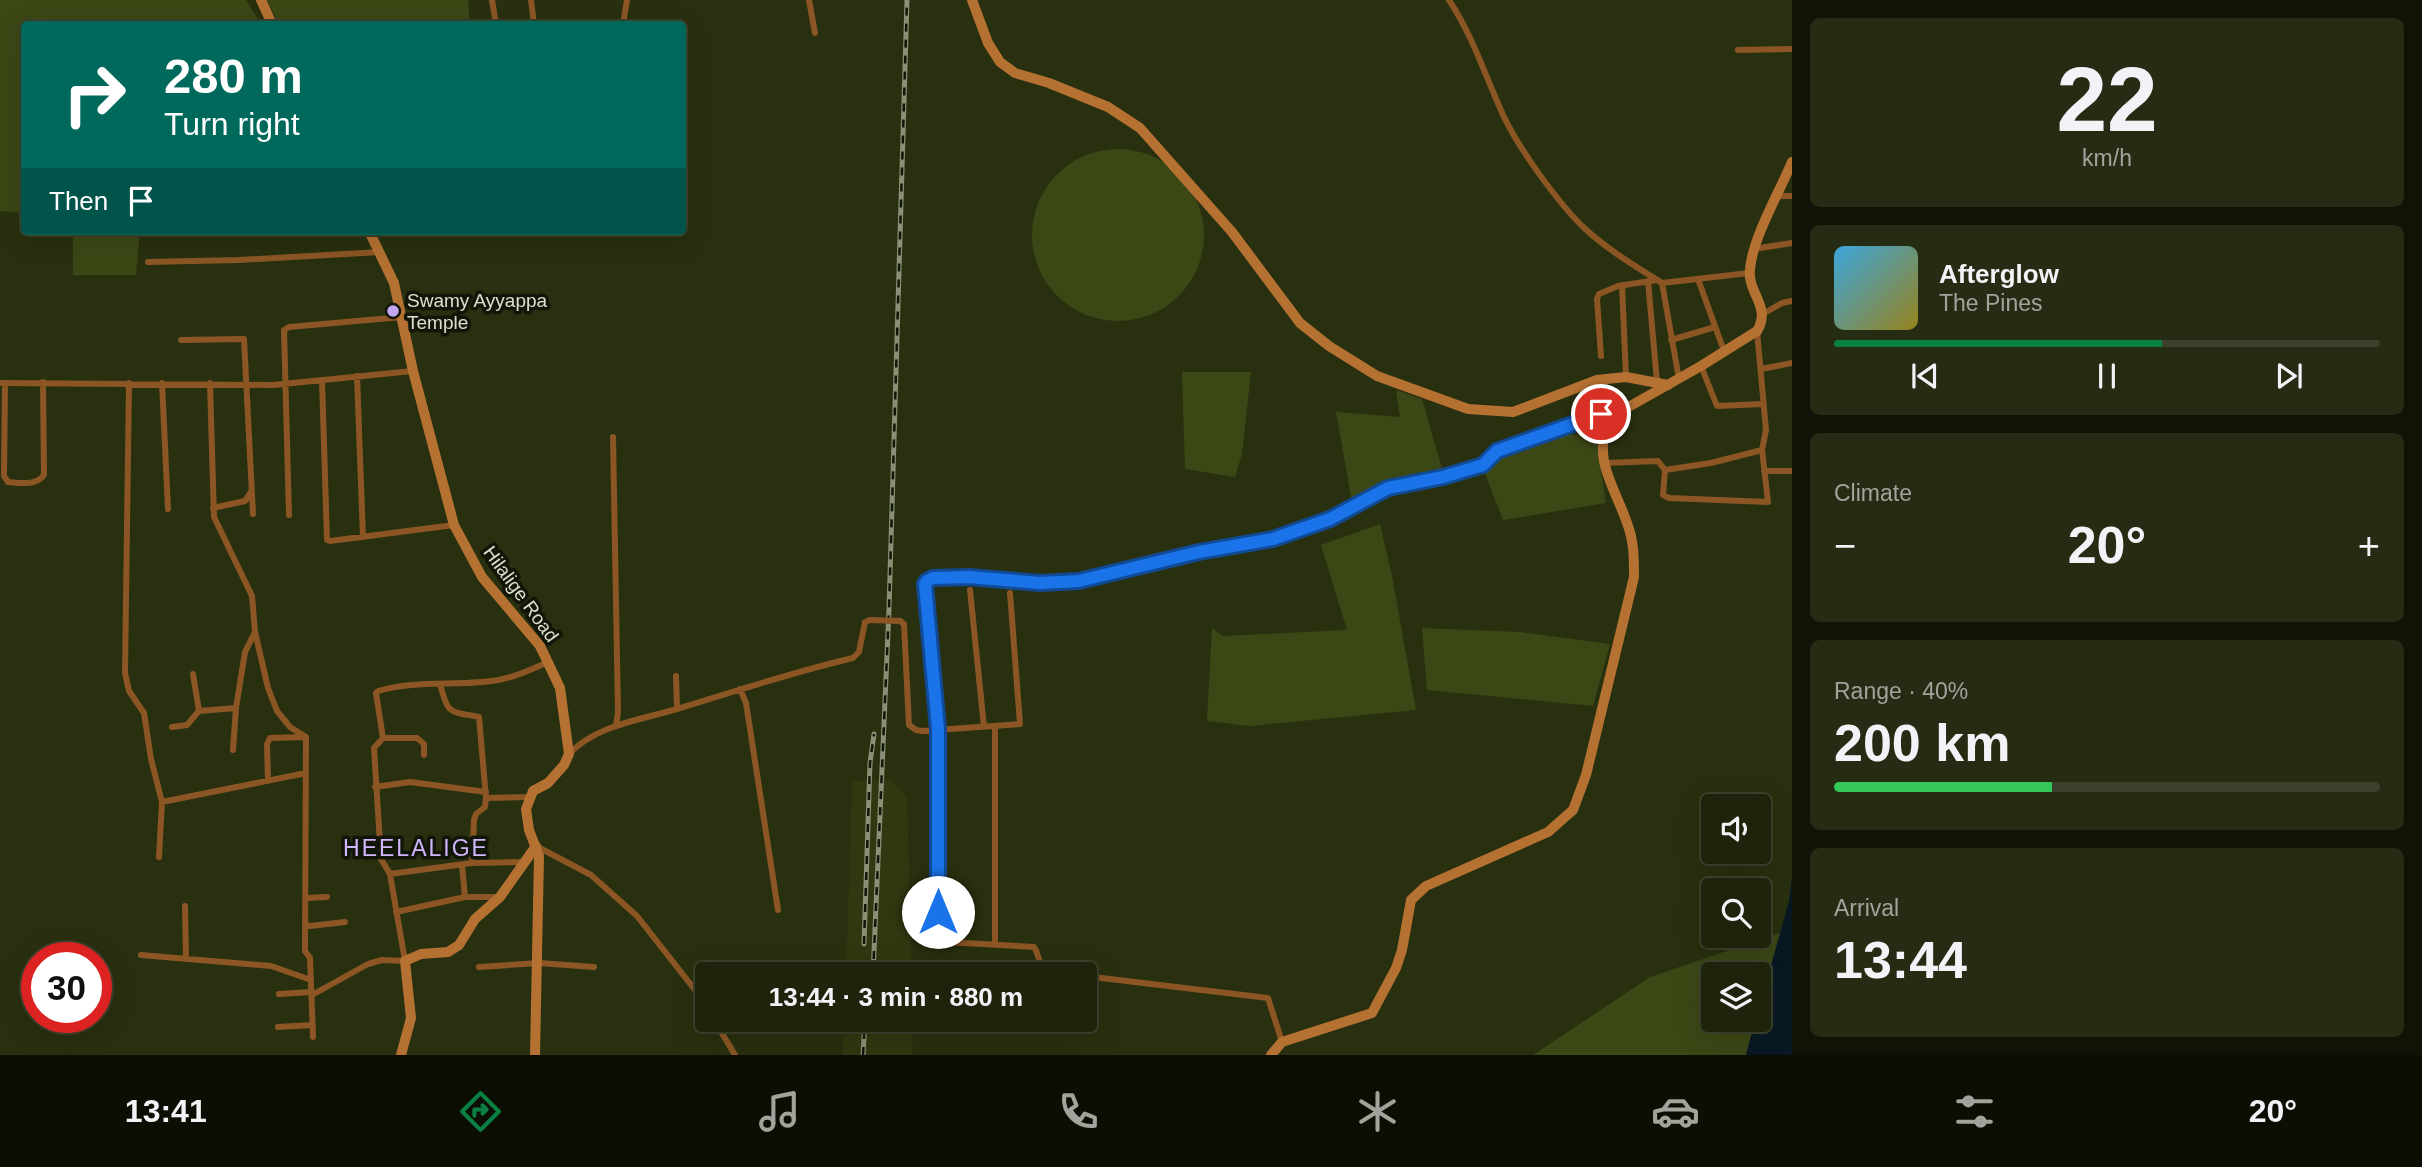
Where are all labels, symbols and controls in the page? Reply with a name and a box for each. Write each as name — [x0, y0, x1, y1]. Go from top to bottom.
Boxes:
icon: right — [49, 49, 140, 140]
text: 280 m — [164, 49, 303, 103]
text: 22 — [2056, 49, 2158, 150]
text: Turn right — [164, 106, 300, 142]
text: km/h — [2082, 145, 2132, 171]
icon: arrive — [122, 182, 160, 220]
text: Then — [49, 186, 108, 216]
text: Afterglow — [1939, 259, 2059, 289]
place label: Swamy Ayyappa Temple — [407, 290, 548, 333]
text: The Pines — [1939, 290, 2043, 316]
marker: Swamy Ayyappa Temple — [385, 303, 401, 319]
icon: previous — [1906, 357, 1944, 395]
icon: pause — [2088, 357, 2126, 395]
icon: next — [2270, 357, 2308, 395]
pin — [1571, 384, 1631, 444]
icon: arrive — [1582, 395, 1620, 433]
text: Climate — [1834, 480, 1912, 506]
text: 20° — [2068, 516, 2146, 574]
text: − — [1834, 525, 1856, 567]
text: + — [2358, 525, 2380, 567]
street label: Hilalige Road — [479, 542, 563, 646]
text: Range · 40% — [1834, 678, 1968, 704]
text: 200 km — [1834, 714, 2010, 772]
map controls — [1701, 794, 1771, 1032]
button: sound — [1701, 794, 1771, 864]
district label: HEELALIGE — [343, 835, 489, 861]
position arrow — [901, 875, 975, 949]
button: search — [1701, 878, 1771, 948]
text: Arrival — [1834, 895, 1899, 921]
text: 13:44 — [1834, 931, 1967, 989]
speed limit sign: 30 — [21, 942, 112, 1033]
button: layers — [1701, 962, 1771, 1032]
text: 13:44 · 3 min · 880 m — [769, 982, 1023, 1012]
icon: directions — [456, 1087, 505, 1136]
icon: music — [755, 1087, 804, 1136]
icon: phone — [1054, 1087, 1103, 1136]
icon: climate — [1353, 1087, 1402, 1136]
icon: car — [1651, 1087, 1700, 1136]
icon: filters — [1950, 1087, 1999, 1136]
text: 13:41 — [125, 1093, 207, 1129]
text: 20° — [2249, 1093, 2297, 1129]

